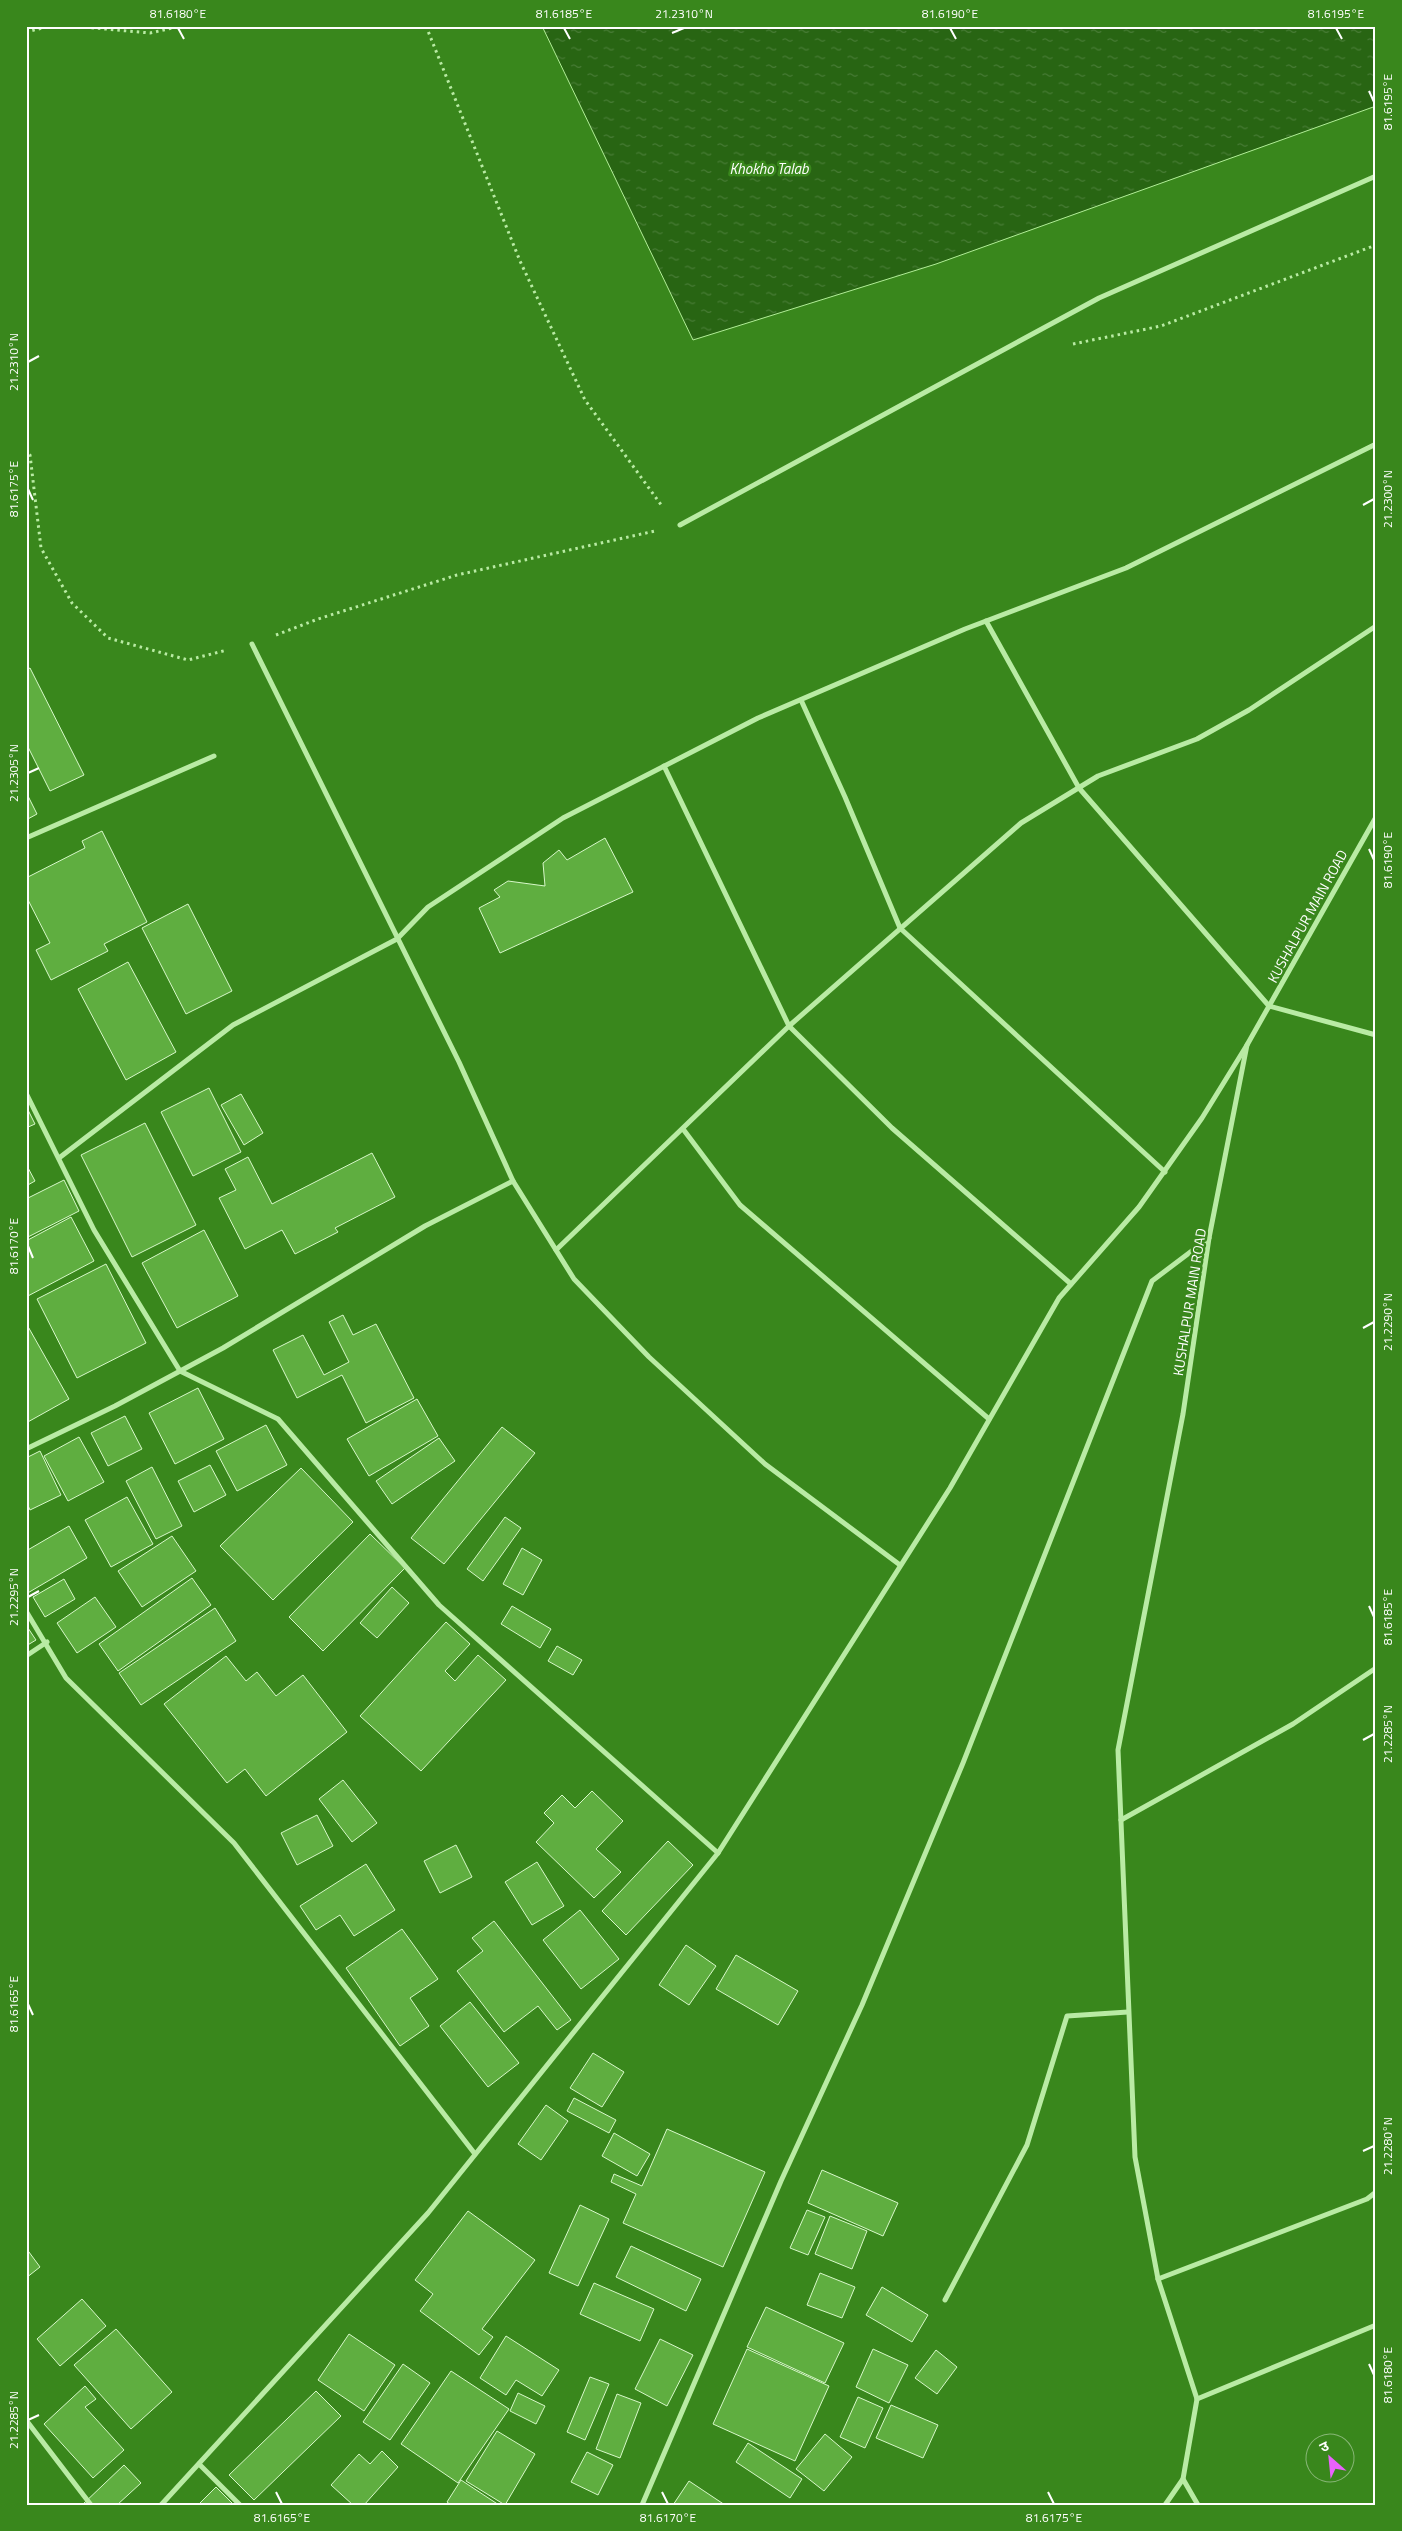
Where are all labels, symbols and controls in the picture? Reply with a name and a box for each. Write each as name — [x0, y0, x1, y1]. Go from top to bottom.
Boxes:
text: 81.6180°E — [150, 4, 206, 23]
text: 81.6185°E — [536, 4, 592, 23]
text: 21.2310°N — [655, 4, 713, 23]
text: 81.6190°E — [922, 4, 978, 23]
text: 81.6195°E — [1308, 4, 1364, 23]
text: 81.6195°E — [1378, 74, 1397, 130]
water label: Khokho Talab — [729, 157, 809, 180]
text: 21.2310°N — [4, 333, 23, 391]
text: 81.6175°E — [4, 461, 23, 517]
text: 21.2300°N — [1378, 470, 1397, 528]
text: 21.2305°N — [4, 744, 23, 802]
text: 81.6190°E — [1378, 832, 1397, 888]
street label: KUSHALPUR MAIN ROAD — [1262, 846, 1352, 986]
text: 81.6170°E — [4, 1218, 23, 1274]
street label: KUSHALPUR MAIN ROAD — [1167, 1227, 1211, 1377]
text: 21.2290°N — [1378, 1293, 1397, 1351]
text: 21.2295°N — [4, 1568, 23, 1626]
text: 81.6185°E — [1378, 1589, 1397, 1645]
text: 21.2285°N — [1378, 1705, 1397, 1763]
text: 81.6165°E — [4, 1976, 23, 2032]
text: 21.2280°N — [1378, 2117, 1397, 2175]
text: 81.6180°E — [1378, 2347, 1397, 2403]
text: 21.2285°N — [4, 2391, 23, 2449]
north arrow — [1304, 2434, 1354, 2484]
text: उ — [1315, 2434, 1333, 2457]
text: 81.6165°E — [254, 2508, 310, 2527]
text: 81.6170°E — [640, 2508, 696, 2527]
text: 81.6175°E — [1026, 2508, 1082, 2527]

